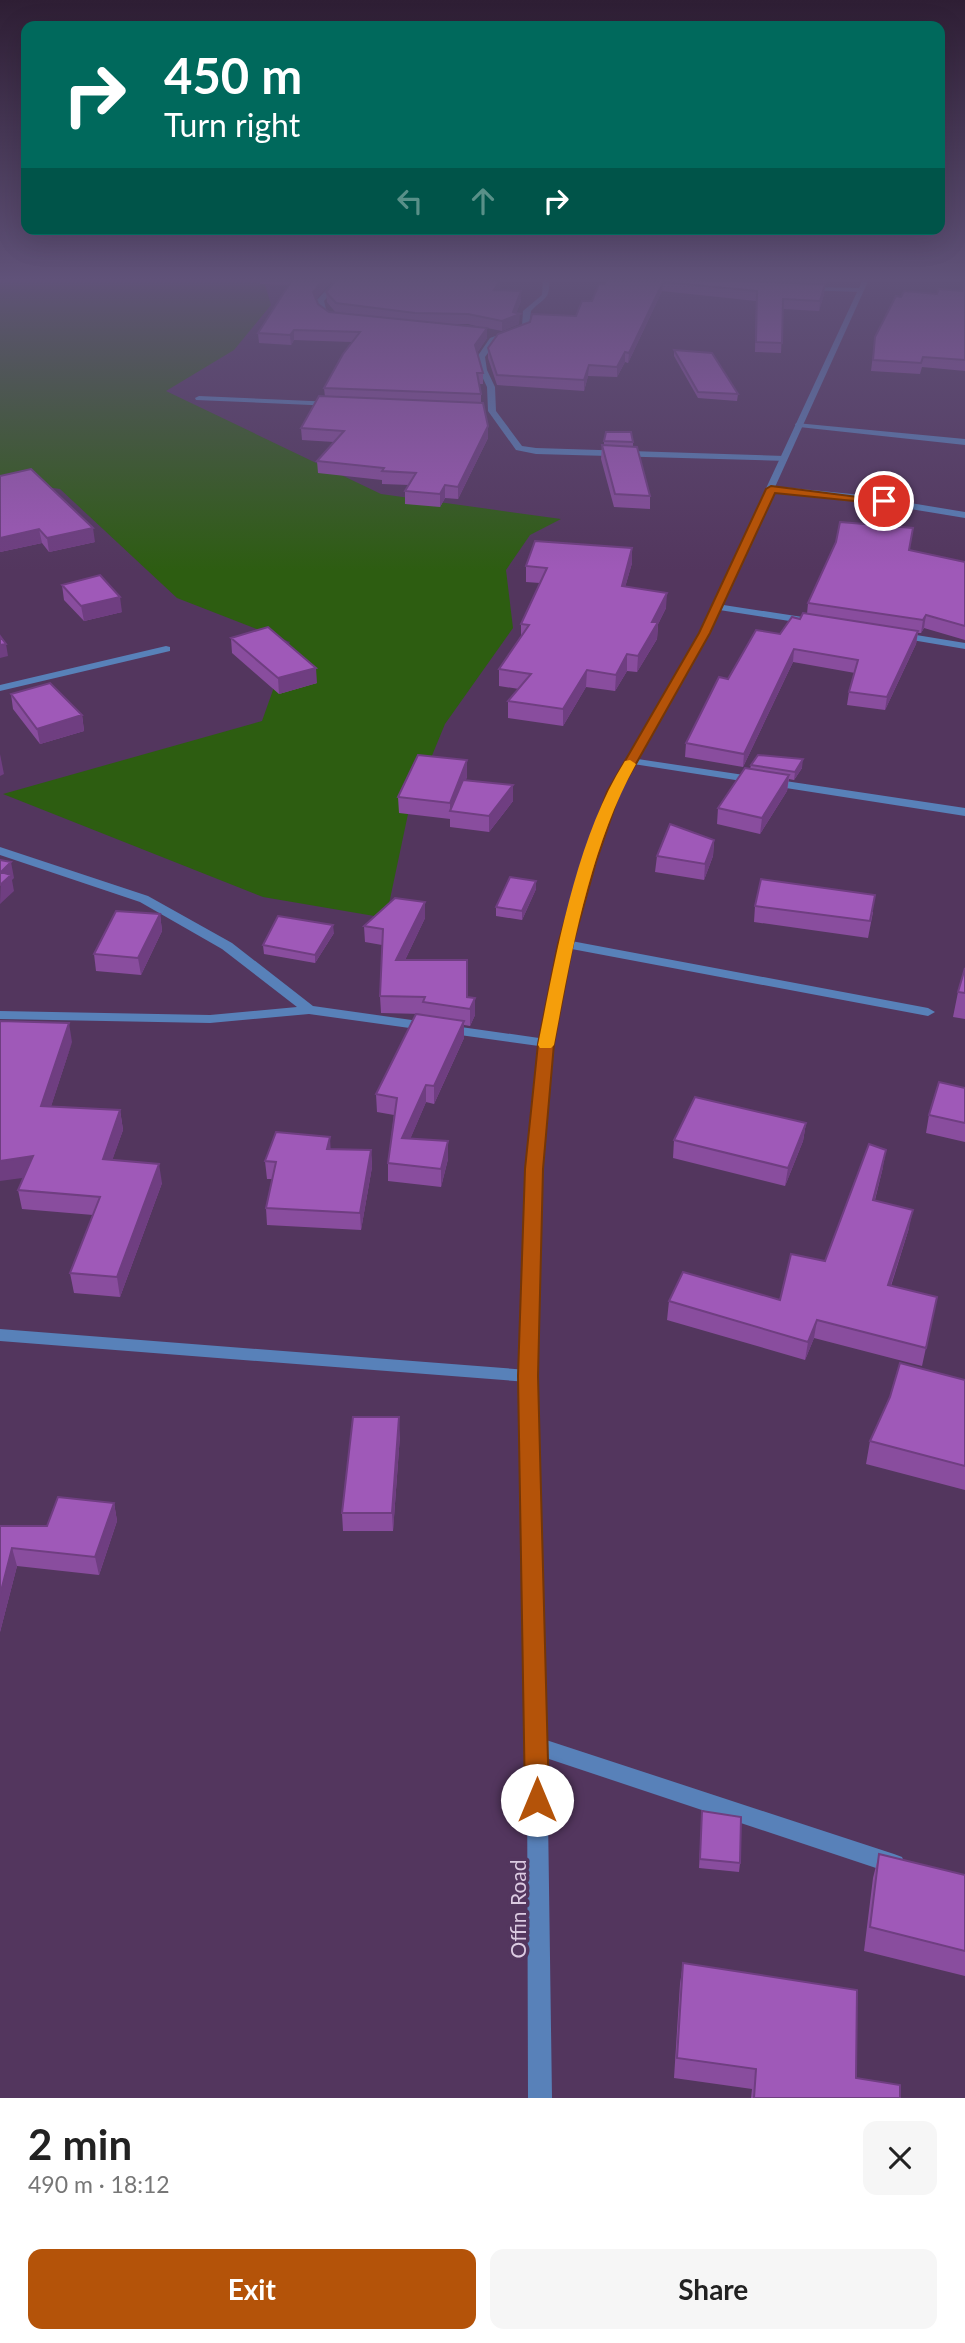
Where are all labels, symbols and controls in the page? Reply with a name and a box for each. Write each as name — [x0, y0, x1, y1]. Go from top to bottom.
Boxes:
text: 450 m — [164, 46, 302, 104]
icon: right — [49, 49, 140, 140]
text: Turn right — [164, 105, 300, 144]
icon: left — [391, 182, 429, 220]
icon: ahead — [464, 182, 502, 220]
icon: right — [537, 182, 575, 220]
pin — [854, 471, 914, 531]
icon: arrive — [865, 482, 903, 520]
position arrow — [500, 1763, 574, 1837]
street label: Offin Road — [505, 1859, 530, 1959]
text: 2 min — [28, 2119, 132, 2169]
button: close — [863, 2121, 937, 2195]
text: 490 m · 18:12 — [28, 2170, 170, 2198]
button: Exit — [28, 2249, 476, 2329]
button: Share — [490, 2249, 937, 2329]

